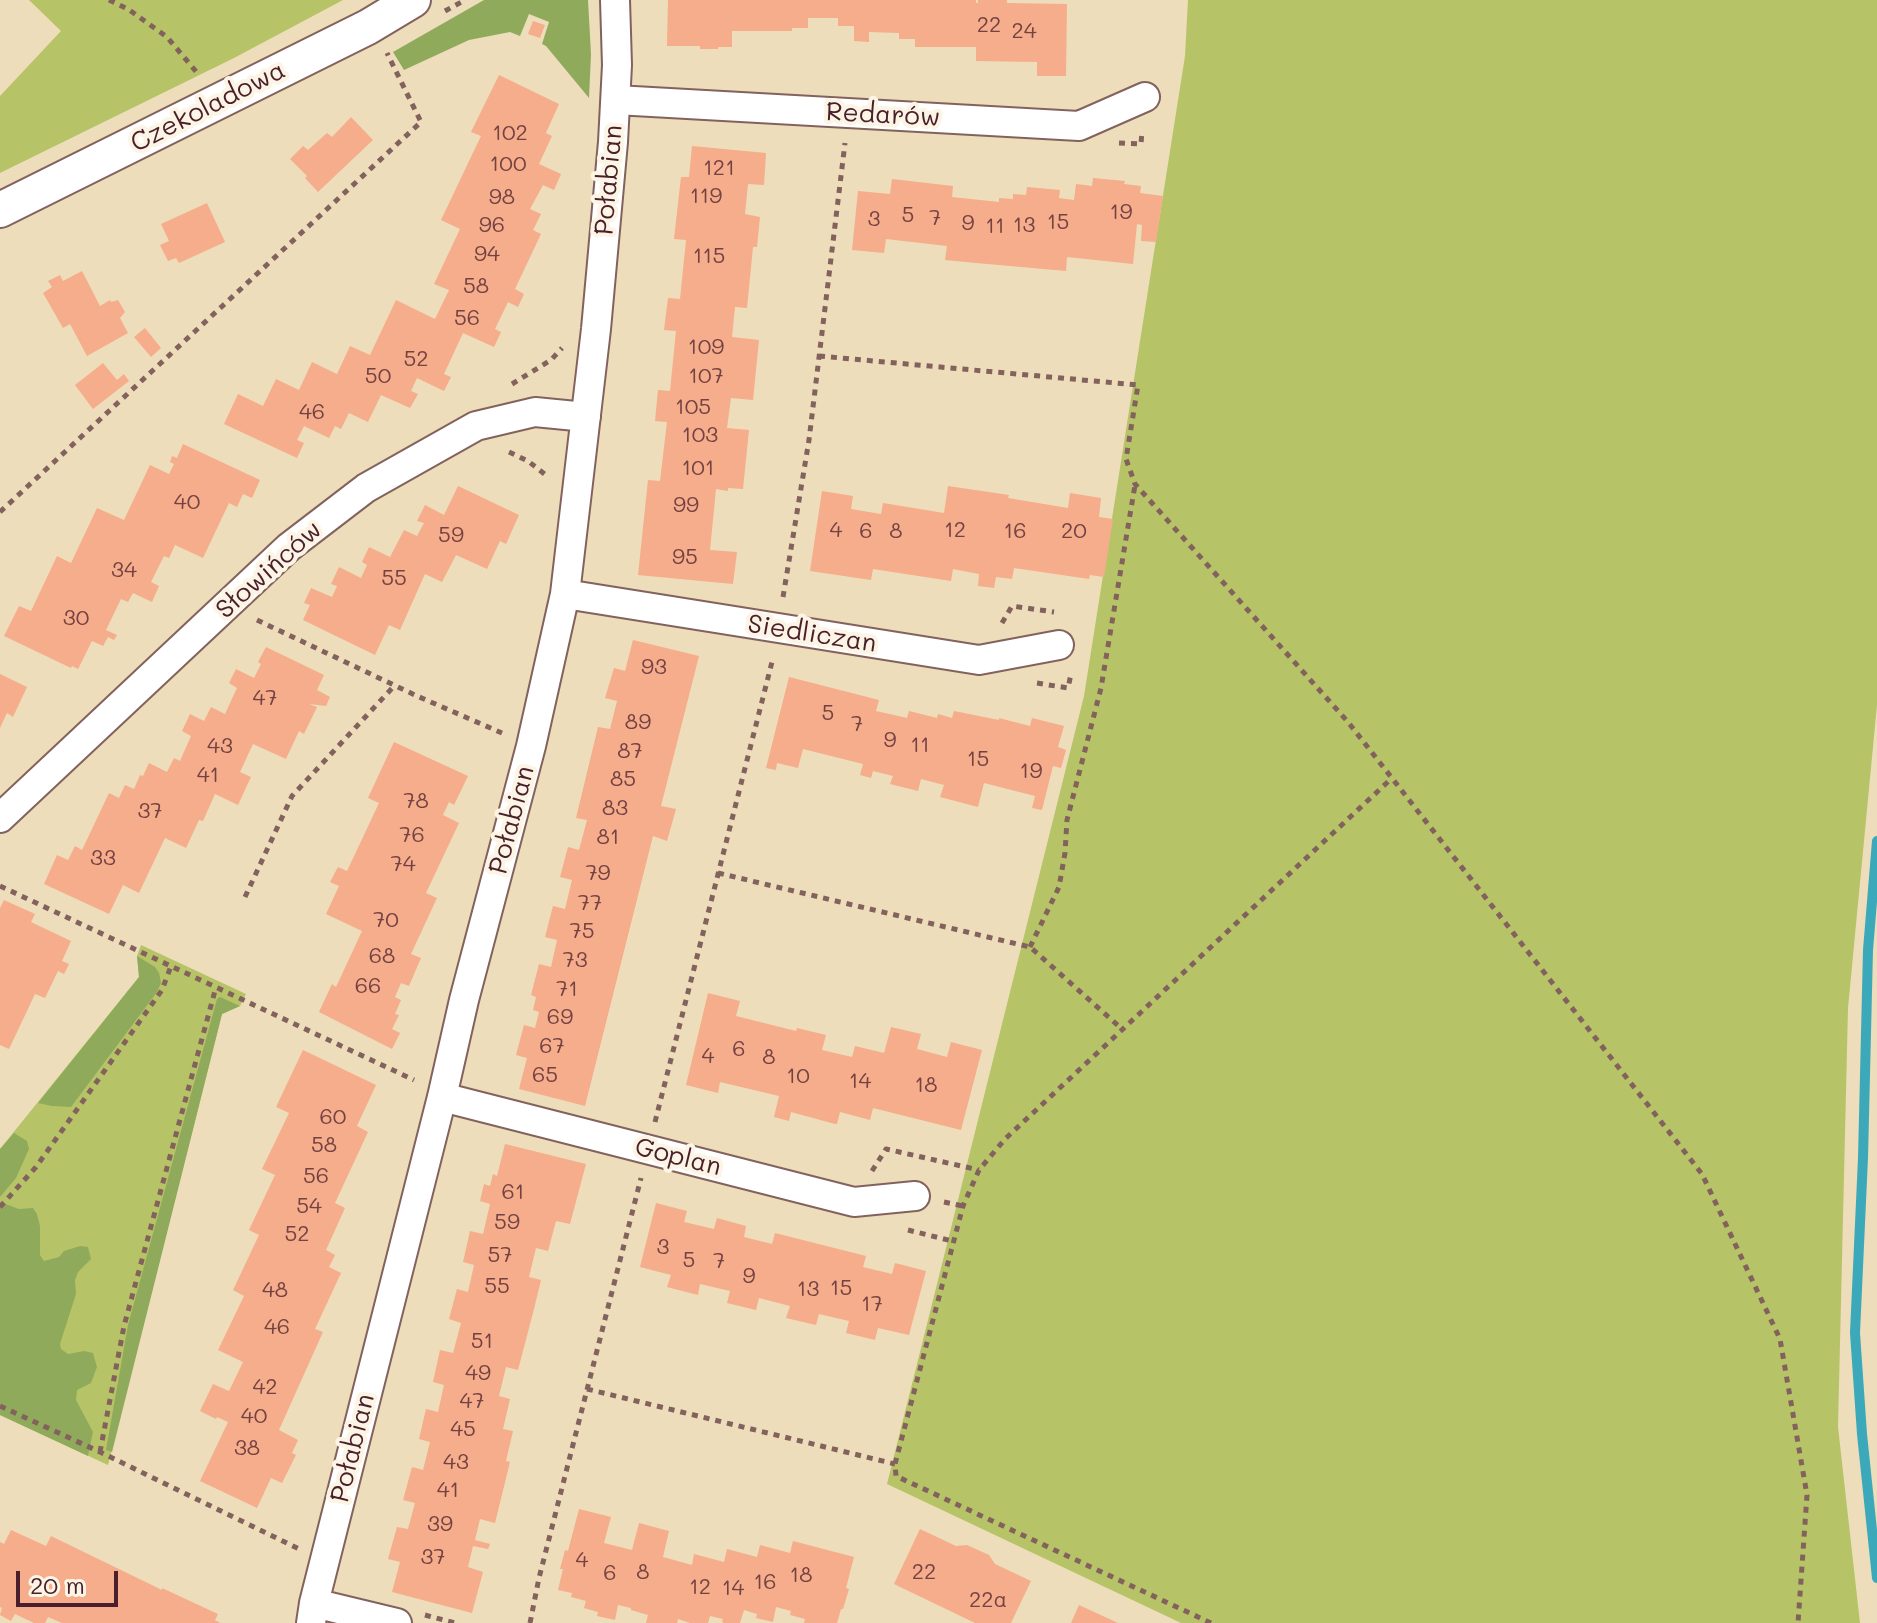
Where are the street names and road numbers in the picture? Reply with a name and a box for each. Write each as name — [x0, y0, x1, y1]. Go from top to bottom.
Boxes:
street label: Czekoladowa — [125, 55, 291, 159]
street label: Redarów — [825, 96, 941, 134]
street label: Połabian — [589, 123, 629, 237]
street label: Słowińców — [210, 514, 328, 626]
street label: Siedliczan — [745, 608, 879, 660]
street label: Połabian — [483, 762, 541, 878]
street label: Goplan — [632, 1131, 724, 1183]
street label: Połabian — [324, 1391, 382, 1505]

